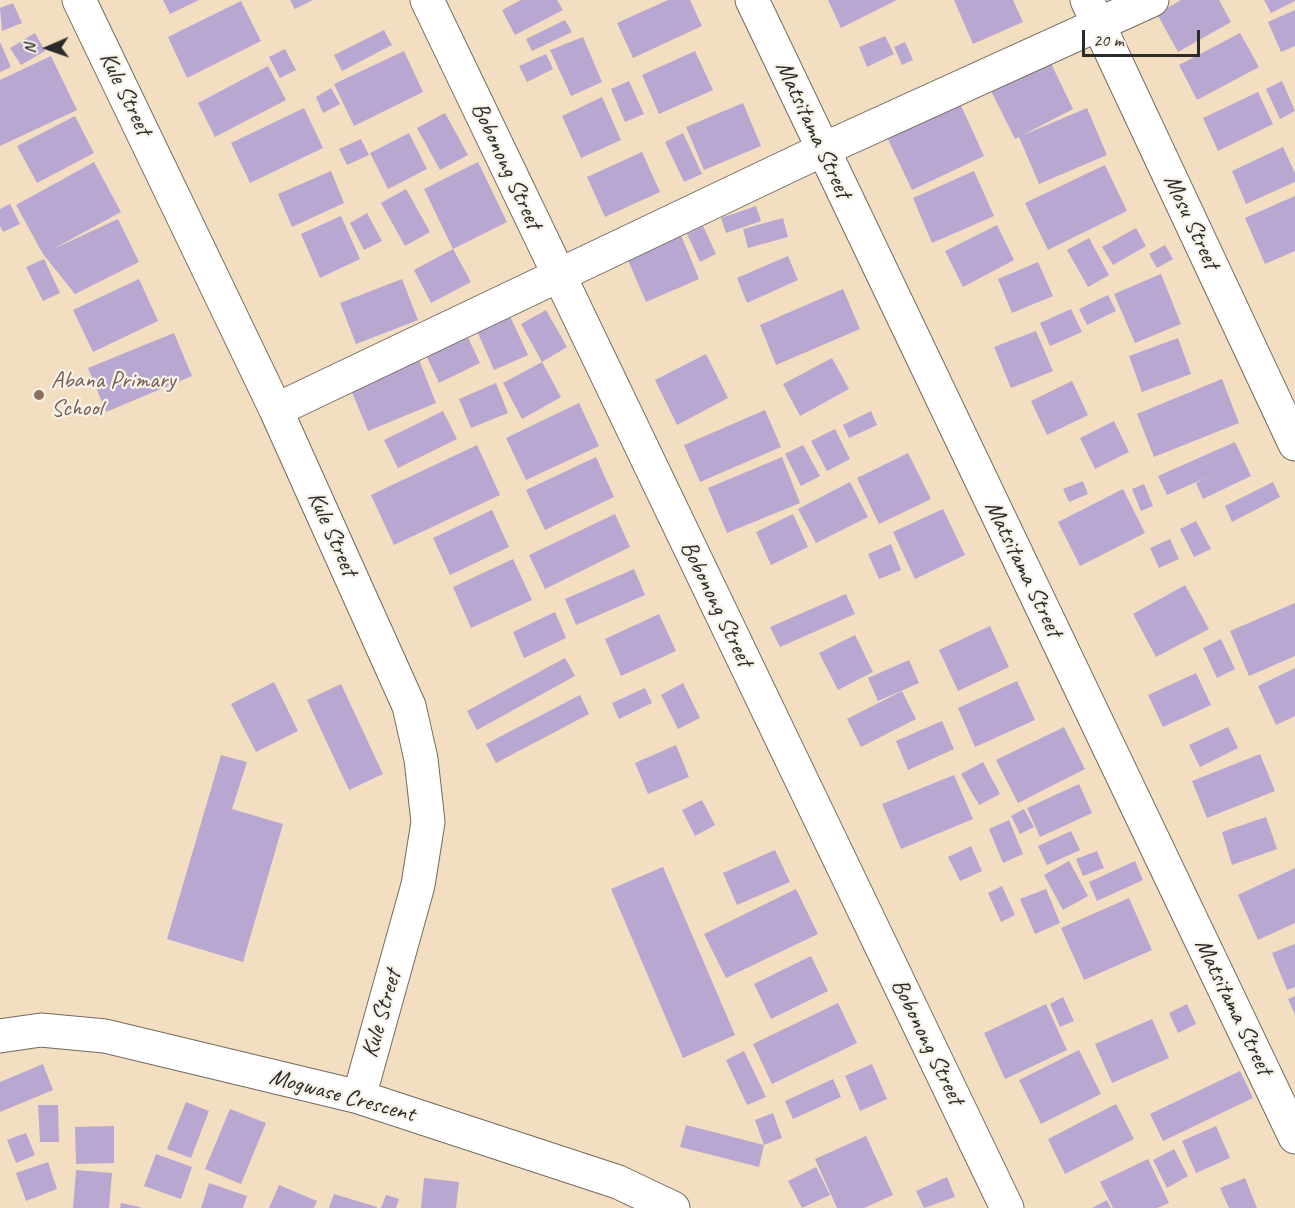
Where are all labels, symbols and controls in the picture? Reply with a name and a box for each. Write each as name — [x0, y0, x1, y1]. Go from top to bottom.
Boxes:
north arrow — [18, 18, 78, 78]
scale bar — [1085, 18, 1204, 56]
text: 20 m — [1093, 29, 1124, 51]
text: N — [20, 43, 40, 54]
street label: Kule Street — [92, 47, 158, 141]
street label: Matsitama Street — [769, 57, 857, 203]
street label: Bobonong Street — [464, 98, 548, 234]
street label: Mosu Street — [1157, 170, 1225, 274]
place label: Abana Primary School — [51, 367, 175, 423]
marker: Abana Primary School — [32, 388, 46, 402]
street label: Kule Street — [301, 487, 363, 581]
street label: Matsitama Street — [978, 496, 1068, 642]
street label: Bobonong Street — [673, 536, 759, 672]
street label: Matsitama Street — [1188, 934, 1278, 1080]
street label: Kule Street — [356, 967, 408, 1061]
street label: Bobonong Street — [884, 974, 970, 1110]
street label: Mogwase Crescent — [266, 1063, 418, 1129]

